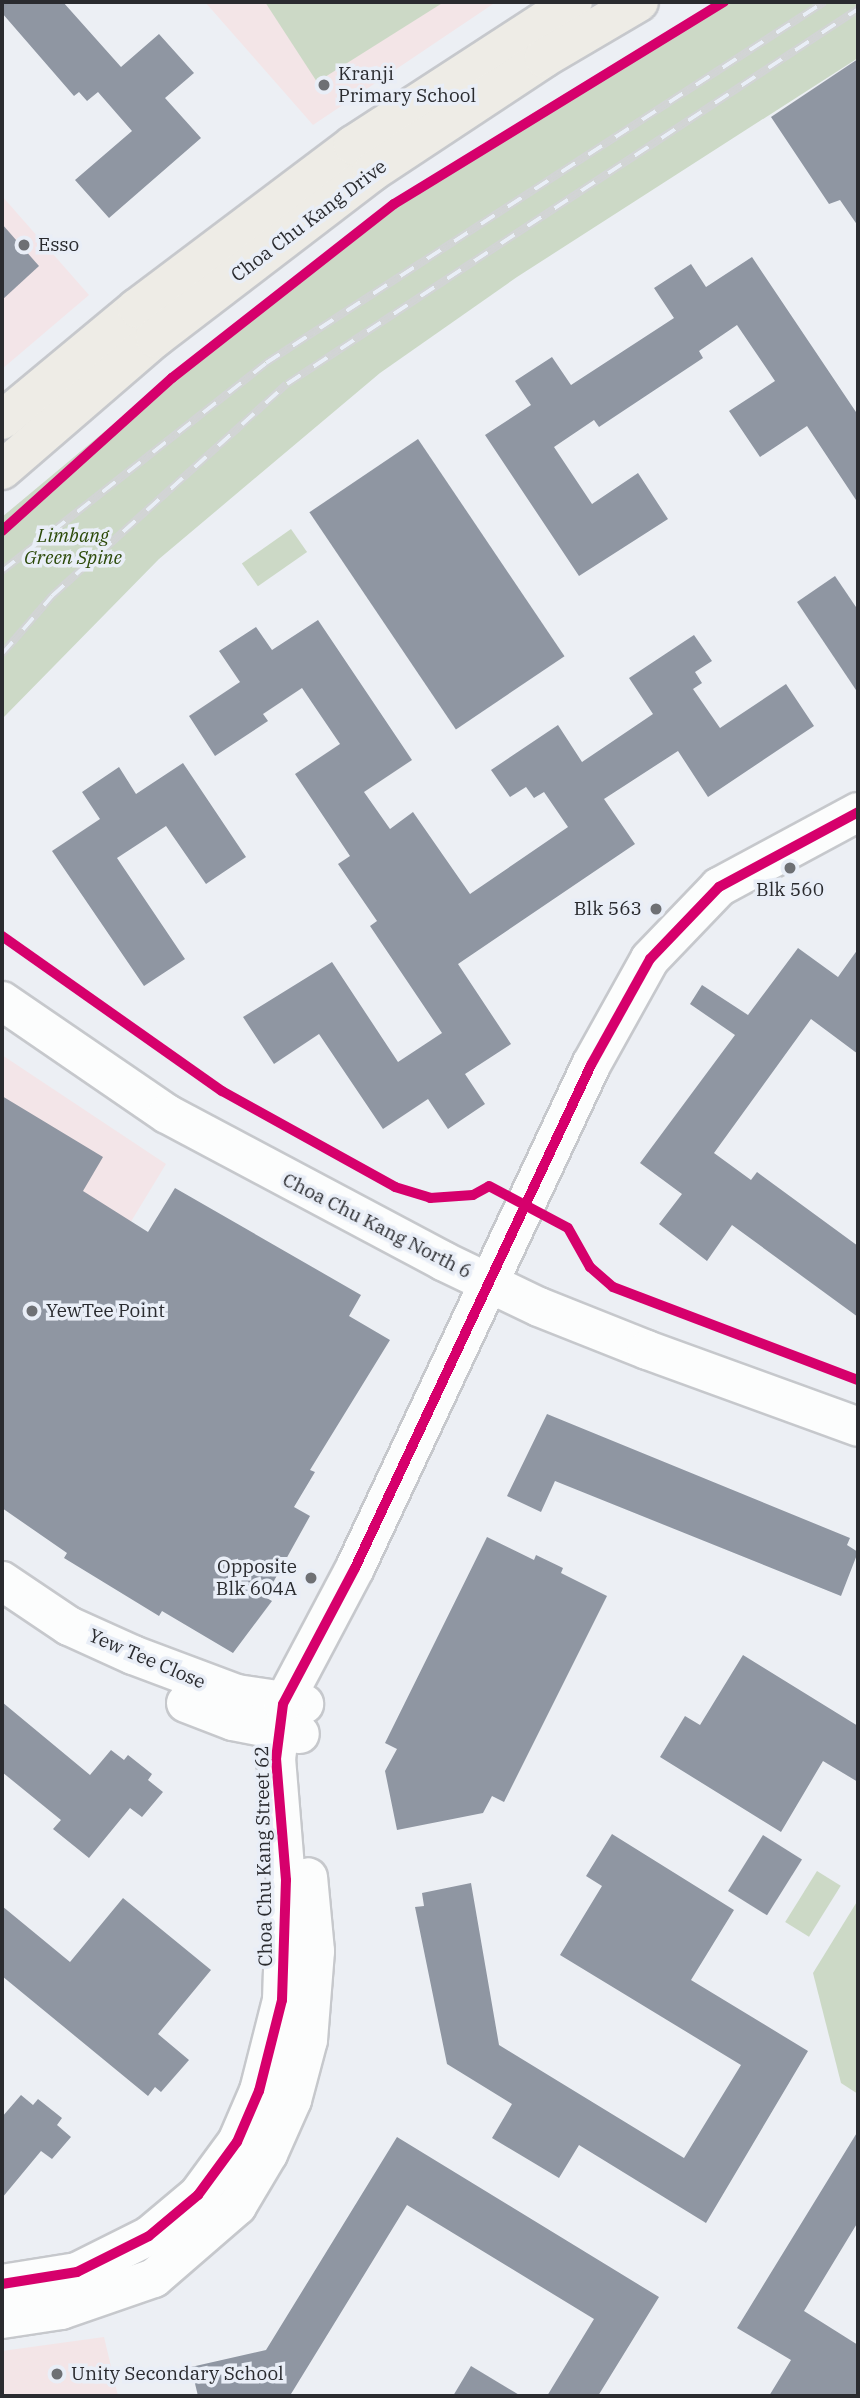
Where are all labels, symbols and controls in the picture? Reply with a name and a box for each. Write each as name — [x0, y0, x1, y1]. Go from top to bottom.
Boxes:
place label: Kranji Primary School — [338, 63, 476, 107]
marker: Kranji Primary School — [316, 77, 332, 93]
street label: Choa Chu Kang Drive — [227, 155, 391, 287]
place label: Esso — [38, 234, 79, 256]
marker: Esso — [16, 237, 32, 253]
park label: Limbang Green Spine — [24, 525, 122, 569]
marker: Blk 560 — [782, 860, 798, 876]
place label: Blk 560 — [756, 879, 824, 901]
place label: Blk 563 — [574, 898, 642, 920]
marker: Blk 563 — [648, 901, 664, 917]
street label: Choa Chu Kang North 6 — [279, 1168, 475, 1284]
place label: YewTee Point — [46, 1300, 165, 1322]
marker: YewTee Point — [24, 1303, 40, 1319]
place label: Opposite Blk 604A — [216, 1556, 297, 1600]
marker: Opposite Blk 604A — [303, 1570, 319, 1586]
street label: Yew Tee Close — [85, 1624, 209, 1694]
street label: Choa Chu Kang Street 62 — [251, 1745, 277, 1967]
place label: Unity Secondary School — [71, 2363, 284, 2385]
marker: Unity Secondary School — [49, 2366, 65, 2382]

